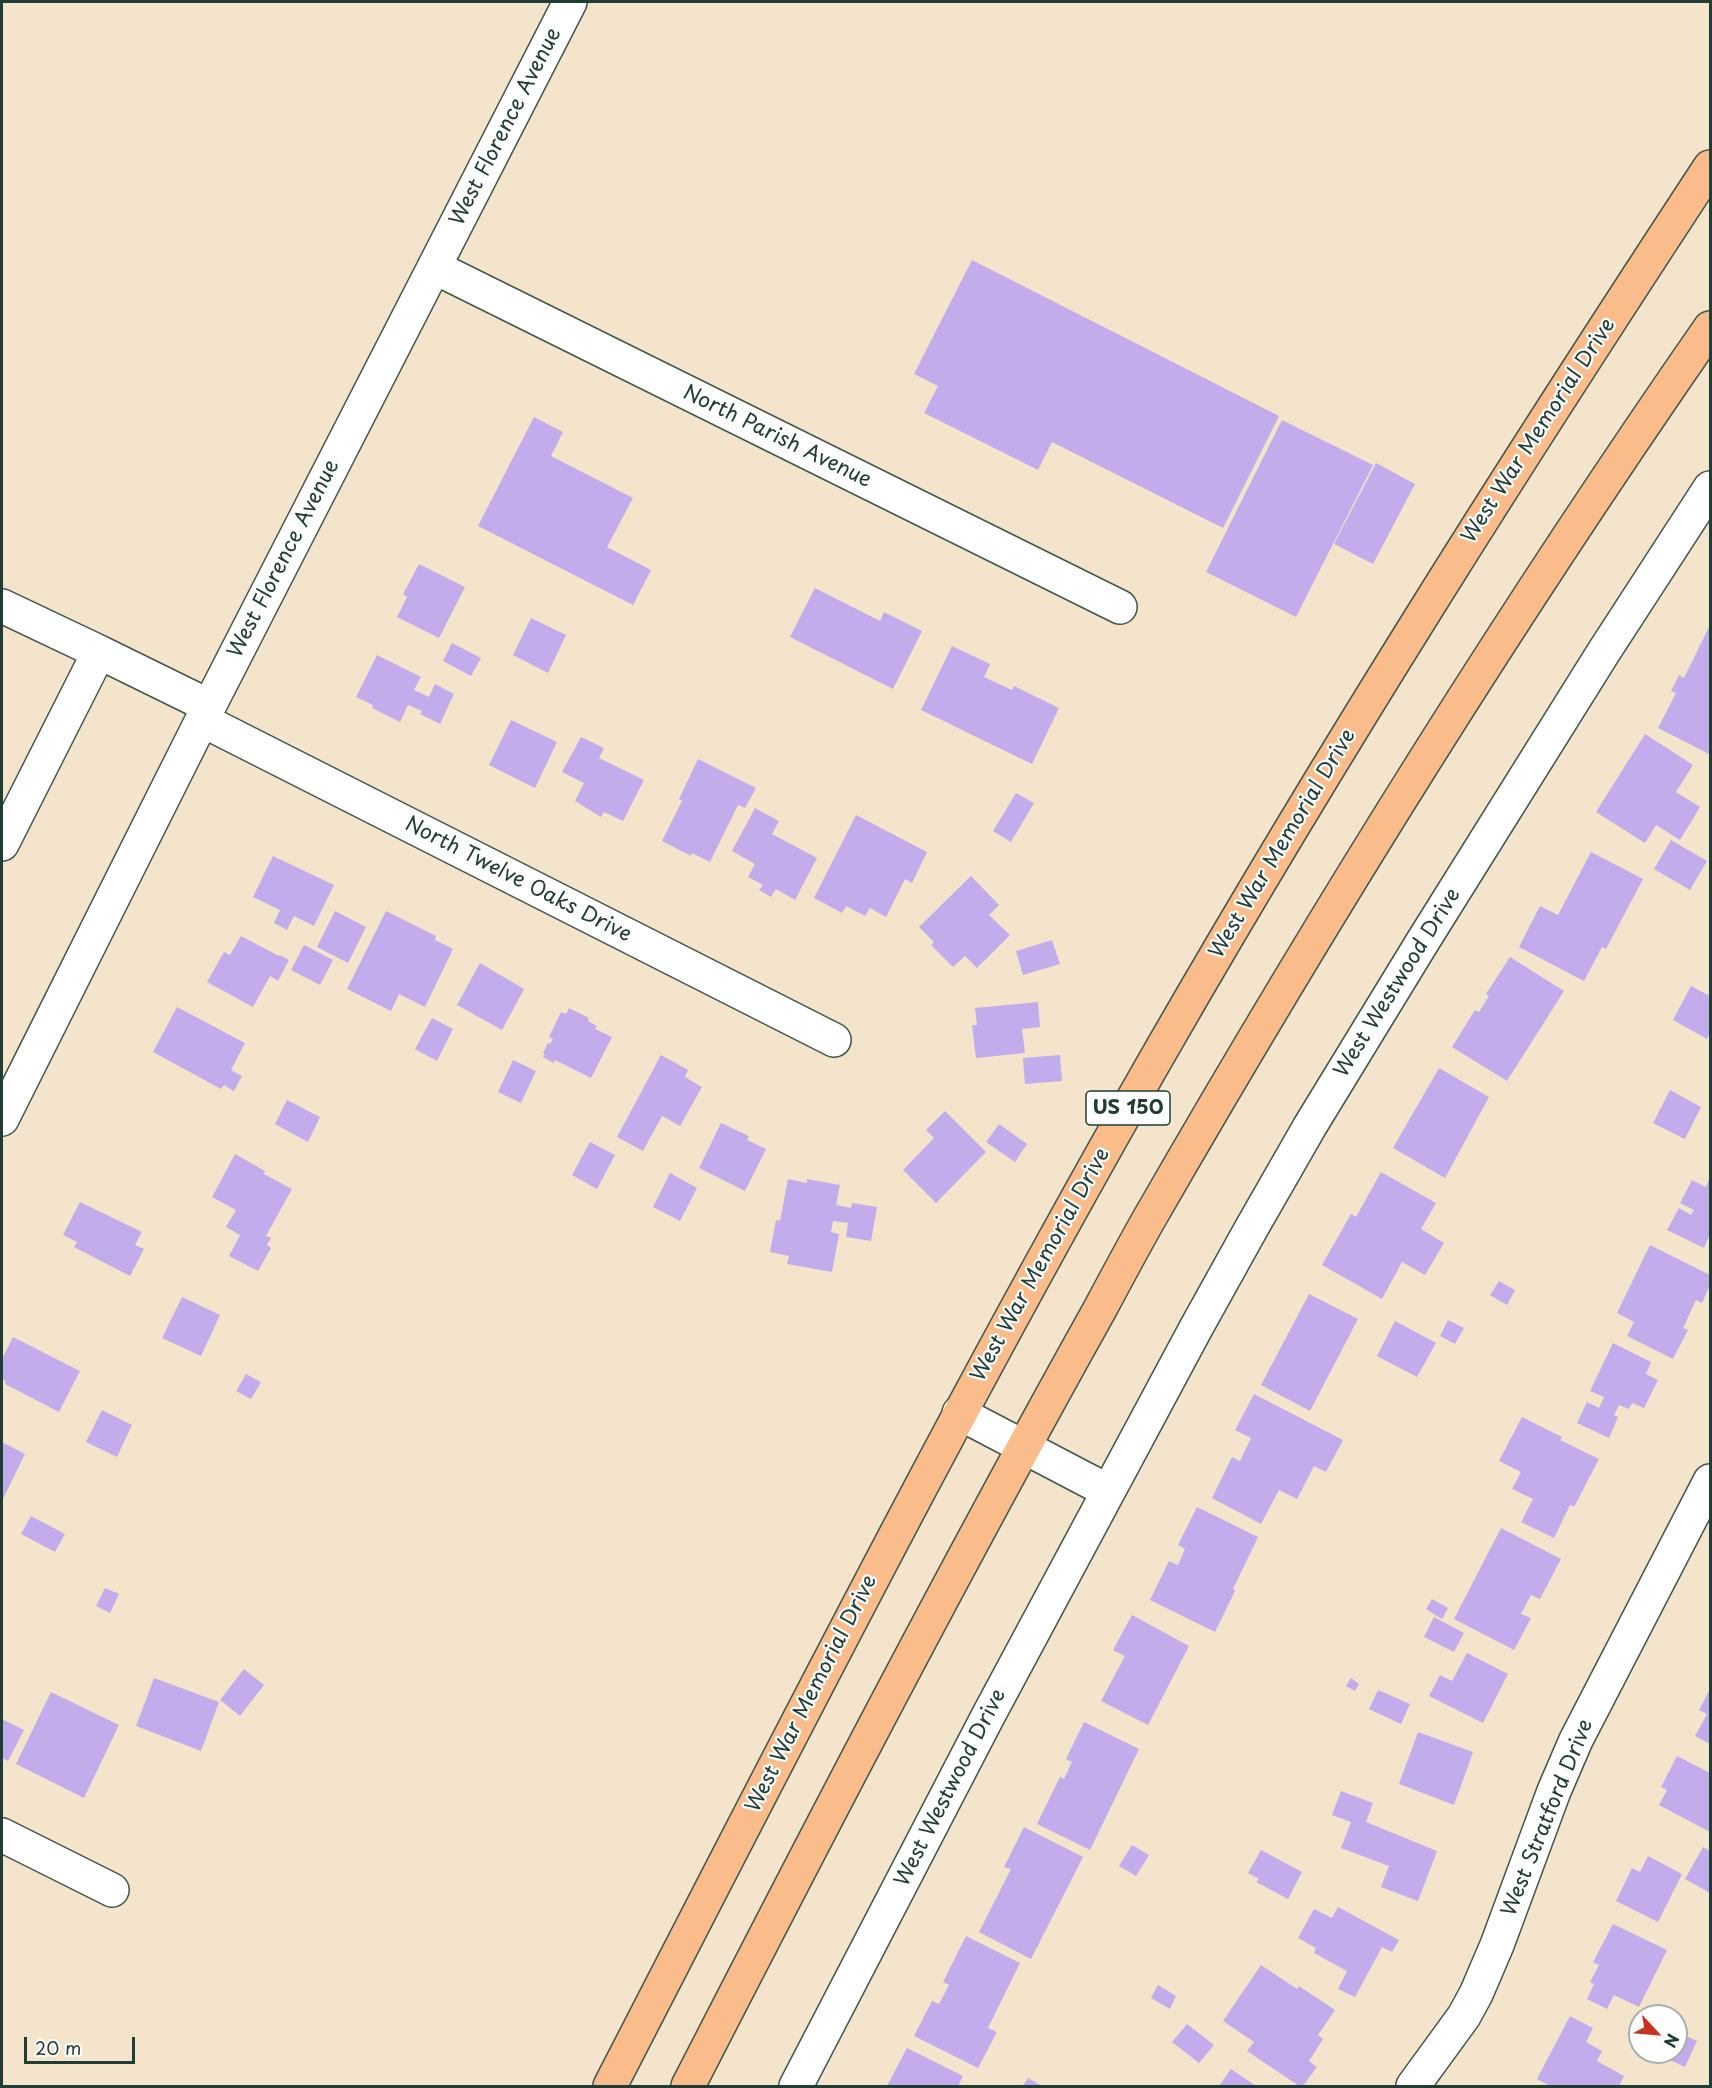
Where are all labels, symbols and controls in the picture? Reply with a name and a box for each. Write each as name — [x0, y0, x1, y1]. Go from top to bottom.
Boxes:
street label: West Florence Avenue — [445, 24, 567, 230]
street label: West War Memorial Drive — [1457, 314, 1621, 548]
street label: North Parish Avenue — [679, 380, 875, 494]
street label: West Florence Avenue — [223, 456, 345, 662]
street label: West War Memorial Drive — [1204, 725, 1362, 963]
street label: North Twelve Oaks Drive — [401, 812, 635, 948]
street label: West Westwood Drive — [1329, 884, 1467, 1082]
road number: US 150 — [1086, 1091, 1170, 1125]
street label: West War Memorial Drive — [966, 1144, 1116, 1386]
street label: West War Memorial Drive — [741, 1571, 883, 1817]
street label: West Westwood Drive — [890, 1685, 1012, 1891]
street label: West Stratford Drive — [1497, 1716, 1599, 1920]
north arrow — [1628, 2004, 1688, 2064]
scale bar — [27, 2025, 138, 2063]
text: N — [1659, 2030, 1686, 2052]
text: 20 m — [35, 2034, 81, 2061]

